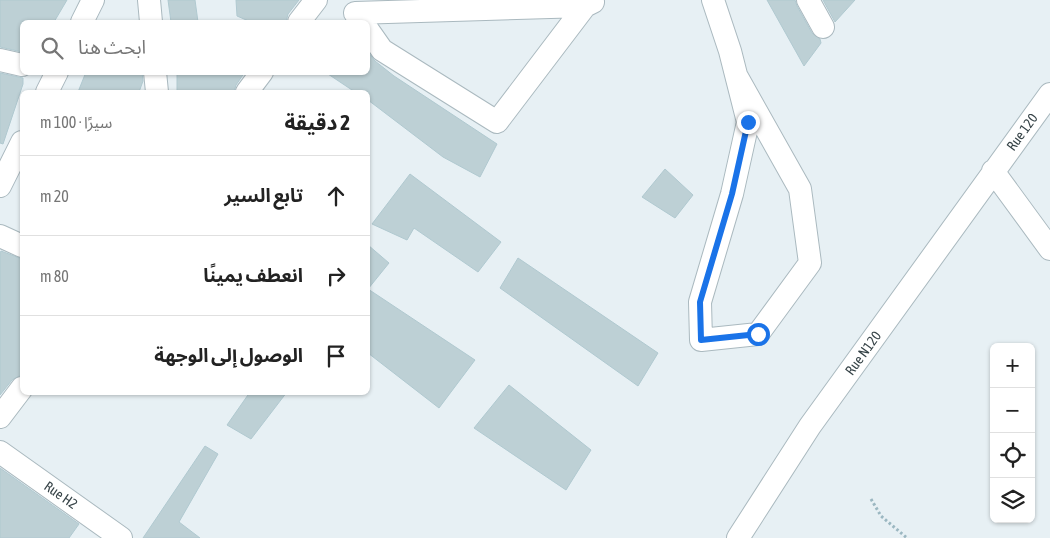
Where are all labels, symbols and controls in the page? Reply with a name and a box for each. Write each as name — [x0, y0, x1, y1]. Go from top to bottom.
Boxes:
search box — [20, 20, 370, 75]
icon: search — [38, 34, 66, 62]
text: ابحث هنا — [78, 36, 146, 58]
text: 2 دقيقة — [284, 110, 350, 134]
street label: Rue 120 — [1003, 110, 1041, 154]
route end — [737, 111, 760, 134]
text: سيرًا · 100 m — [40, 113, 112, 131]
icon: ahead — [322, 182, 350, 210]
text: تابع السير — [224, 184, 303, 206]
text: 20 m — [40, 187, 69, 205]
icon: right — [322, 262, 350, 290]
text: انعطف يمينًا — [203, 264, 303, 286]
text: 80 m — [40, 267, 69, 285]
route start — [747, 323, 770, 346]
street label: Rue N120 — [842, 328, 884, 378]
icon: arrive — [322, 342, 350, 370]
map controls — [990, 343, 1035, 523]
button: + — [990, 343, 1035, 388]
text: الوصول إلى الوجهة — [154, 344, 303, 366]
button: − — [990, 388, 1035, 433]
button: locate — [990, 433, 1035, 478]
street label: Rue H2 — [41, 478, 81, 512]
button: layers — [990, 478, 1035, 523]

